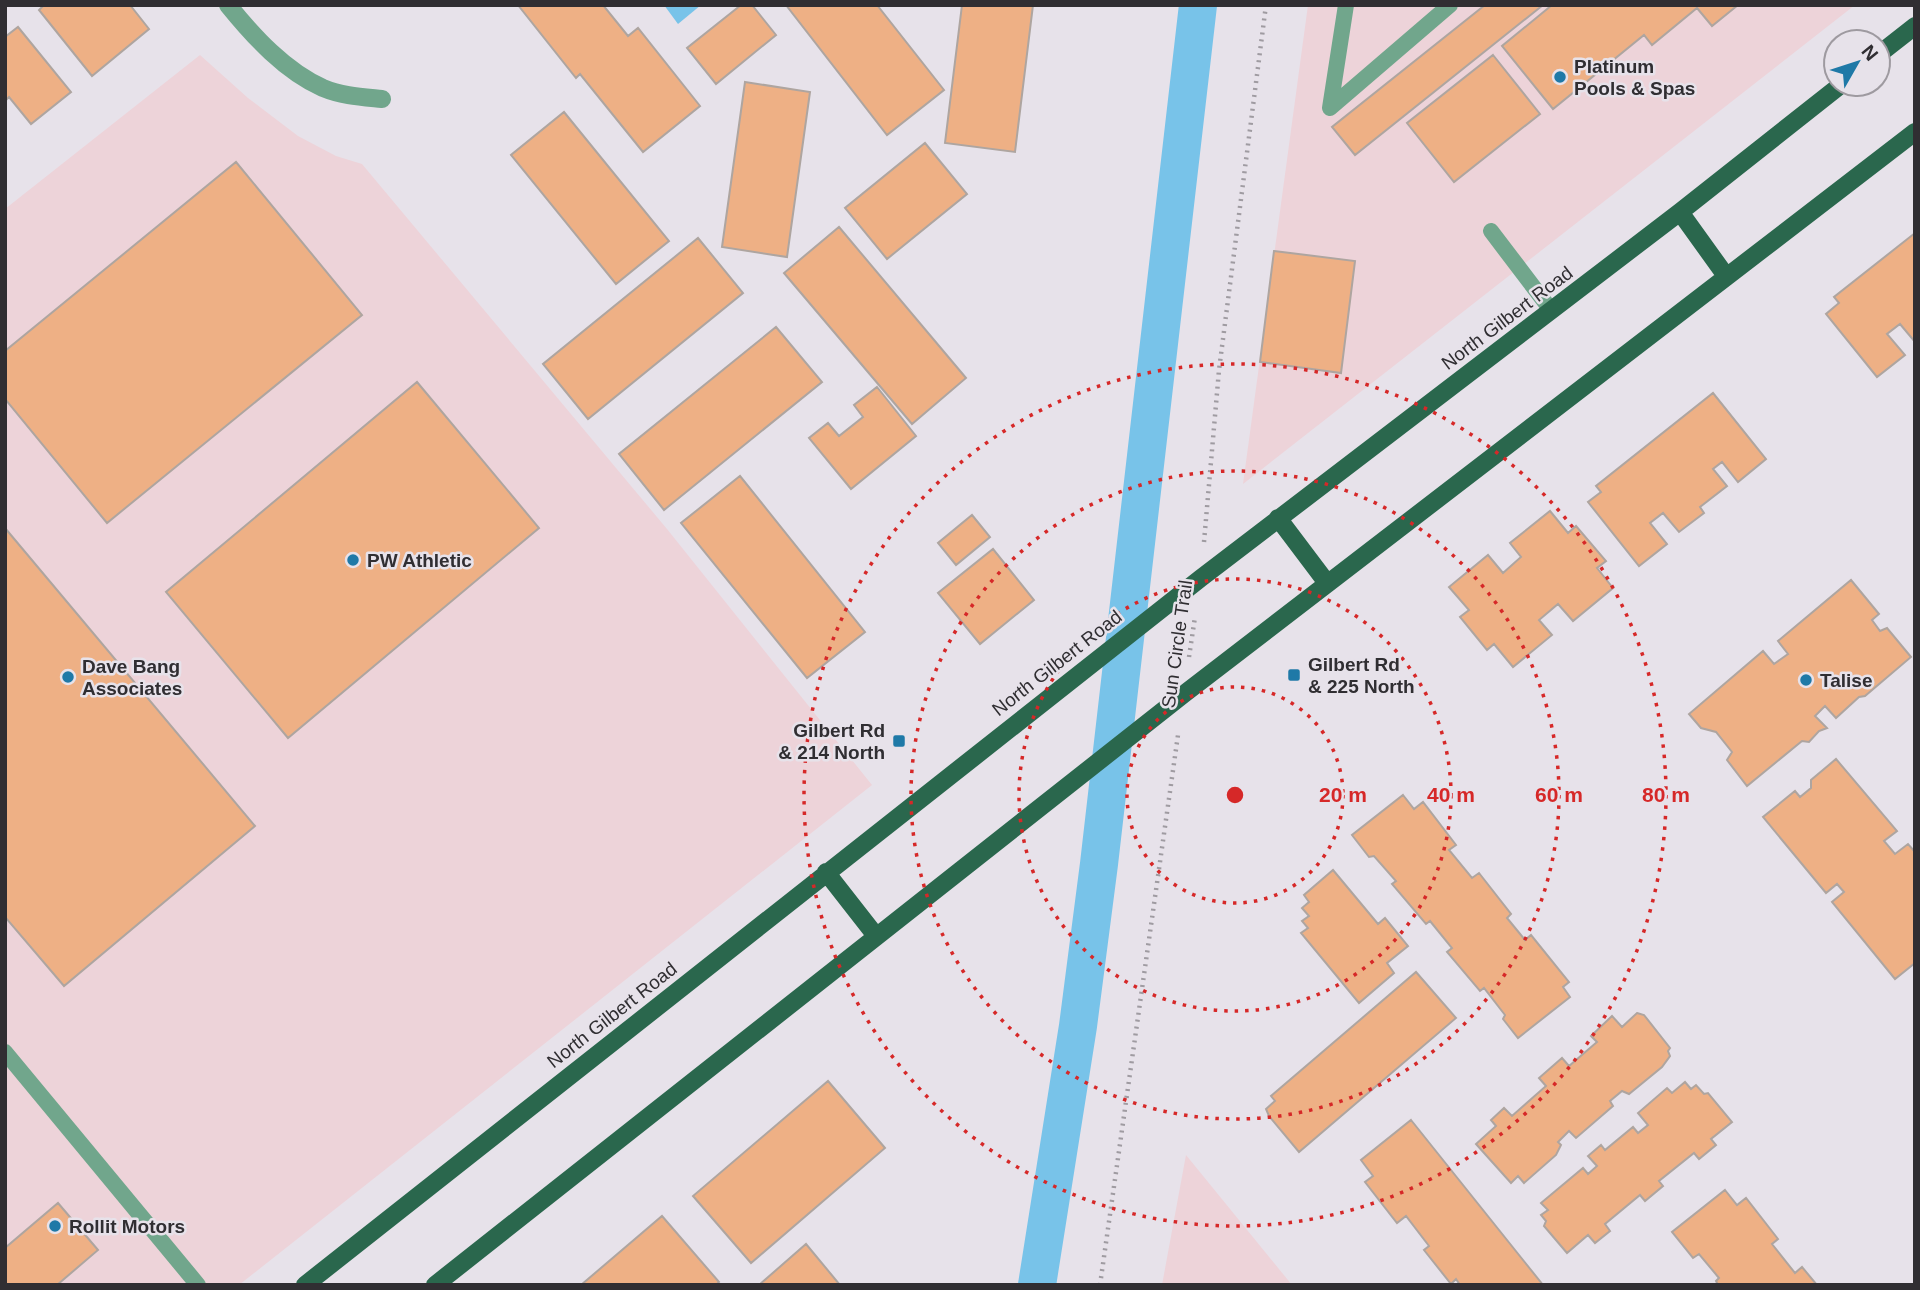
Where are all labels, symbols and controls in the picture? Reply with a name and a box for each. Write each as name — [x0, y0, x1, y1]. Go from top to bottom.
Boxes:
north arrow — [1822, 28, 1892, 98]
text: N — [1857, 41, 1882, 65]
place label: Platinum Pools & Spas — [1574, 56, 1695, 99]
marker: Platinum Pools & Spas — [1552, 69, 1568, 85]
street label: North Gilbert Road — [1437, 262, 1577, 374]
place label: PW Athletic — [367, 550, 472, 571]
marker: PW Athletic — [345, 552, 361, 568]
street label: Sun Circle Trail — [1158, 579, 1196, 709]
street label: North Gilbert Road — [988, 606, 1126, 720]
place label: Gilbert Rd & 225 North — [1308, 654, 1415, 697]
place label: Dave Bang Associates — [82, 656, 182, 699]
marker: Gilbert Rd & 225 North — [1286, 667, 1302, 683]
marker: Dave Bang Associates — [60, 669, 76, 685]
place label: Talise — [1820, 670, 1872, 691]
marker: Talise — [1798, 672, 1814, 688]
place label: Gilbert Rd & 214 North — [778, 720, 885, 763]
marker: Gilbert Rd & 214 North — [891, 733, 907, 749]
centre of rings — [1223, 783, 1247, 807]
text: 20 m — [1319, 783, 1367, 806]
text: 40 m — [1427, 783, 1475, 806]
text: 60 m — [1535, 783, 1583, 806]
text: 80 m — [1642, 783, 1690, 806]
street label: North Gilbert Road — [543, 958, 681, 1072]
place label: Rollit Motors — [69, 1216, 185, 1237]
marker: Rollit Motors — [47, 1218, 63, 1234]

